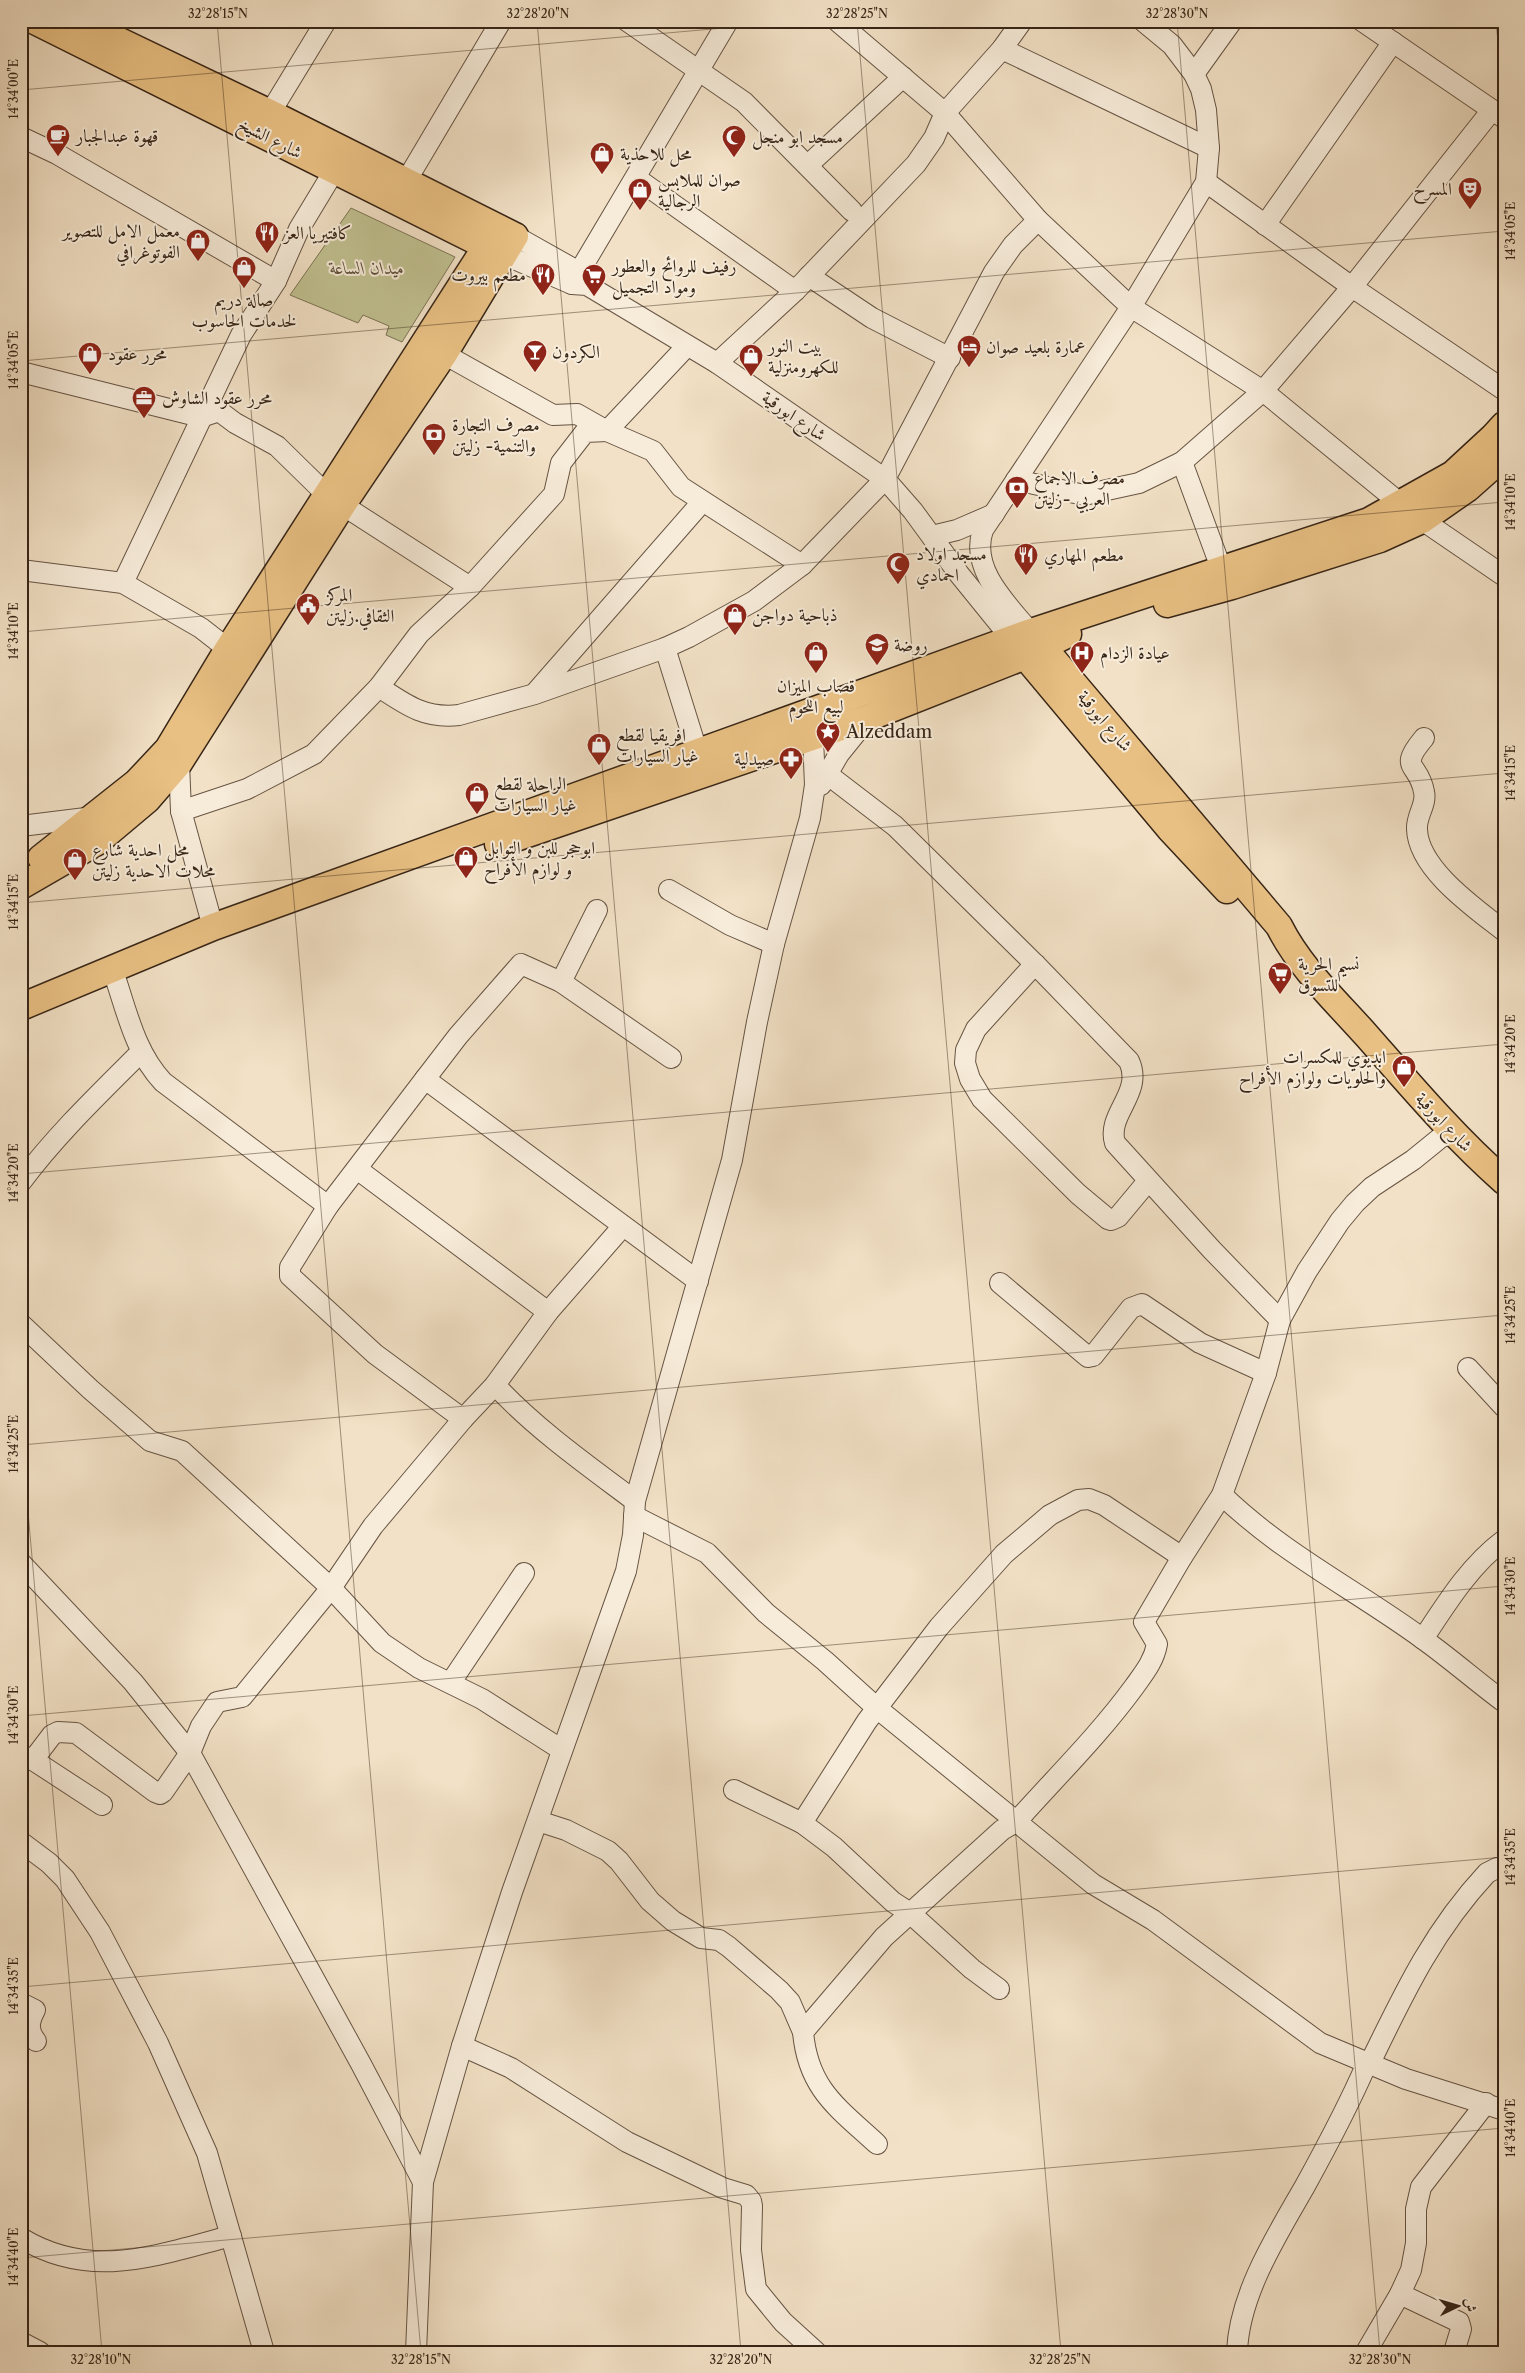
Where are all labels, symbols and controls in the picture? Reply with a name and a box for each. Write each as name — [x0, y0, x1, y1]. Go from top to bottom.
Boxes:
text: 32°28'15"N — [188, 6, 248, 21]
text: 32°28'20"N — [507, 6, 570, 21]
text: 32°28'25"N — [826, 6, 888, 21]
text: 32°28'30"N — [1146, 6, 1208, 21]
text: 14°34'00"E — [6, 59, 21, 119]
street label: شارع الشيخ — [232, 112, 306, 168]
cafe icon: قهوة عبدالجبار — [45, 123, 71, 157]
mosque icon: مسجد ابو منجل — [721, 124, 747, 158]
place label: قهوة عبدالجبار — [74, 125, 158, 147]
place label: مسجد ابو منجل — [752, 126, 843, 150]
shop icon: محل للاحذية — [589, 141, 615, 175]
place label: محل للاحذية — [620, 143, 692, 167]
place label: صوان للملابس الرجالية — [658, 169, 741, 212]
theatre icon: المسرح — [1457, 176, 1483, 210]
shop icon: صوان للملابس الرجالية — [627, 177, 653, 211]
place label: المسرح — [1413, 178, 1452, 205]
text: 14°34'05"E — [1503, 202, 1518, 260]
place label: معمل الامل للتصوير الفوتوغرافي — [60, 220, 180, 267]
restaurant icon: كافتيريا العز — [254, 220, 280, 254]
place label: كافتيريا العز — [282, 222, 352, 245]
shop icon: معمل الامل للتصوير الفوتوغرافي — [185, 228, 211, 262]
shop icon: صالة دريم لخدمات الحاسوب — [231, 255, 257, 289]
place label: رفيف للروائح والعطور ومواد التجميل — [610, 255, 736, 300]
park label: ميدان الساعة — [328, 257, 404, 279]
restaurant icon: مطعم بيروت — [530, 262, 556, 296]
supermarket icon: رفيف للروائح والعطور ومواد التجميل — [581, 263, 607, 297]
place label: مطعم بيروت — [451, 264, 526, 292]
place label: صالة دريم لخدمات الحاسوب — [192, 289, 296, 332]
text: 14°34'05"E — [6, 331, 21, 389]
hotel icon: عمارة بلعيد صوان — [956, 334, 982, 368]
place label: بيت النور للكهرومنزلية — [766, 335, 839, 379]
place label: عمارة بلعيد صوان — [986, 336, 1086, 358]
bar icon: الكردون — [522, 339, 548, 373]
shop icon: محرر عقود — [77, 341, 103, 375]
place label: الكردون — [552, 341, 600, 364]
place label: محرر عقود — [108, 343, 167, 366]
shop icon: بيت النور للكهرومنزلية — [738, 343, 764, 377]
office icon: محرر عقود الشاوش — [131, 385, 157, 419]
street label: شارع ابورقية — [755, 386, 830, 449]
place label: محرر عقود الشاوش — [162, 387, 272, 410]
place label: مصرف التجارة والتنمية- زليتن — [452, 414, 540, 457]
bank icon: مصرف التجارة والتنمية- زليتن — [421, 422, 447, 456]
place label: مصرف الاجماع العربي -زليتن — [1034, 467, 1125, 514]
text: 14°34'10"E — [1503, 473, 1518, 531]
bank icon: مصرف الاجماع العربي -زليتن — [1004, 475, 1030, 509]
restaurant icon: مطعم المهاري — [1013, 542, 1039, 576]
place label: مسجد اولاد احمادي — [916, 543, 987, 590]
place label: مطعم المهاري — [1044, 544, 1124, 572]
mosque icon: مسجد اولاد احمادي — [885, 551, 911, 585]
place label: المركز الثقافي.زليتن — [324, 584, 394, 631]
public building icon: المركز الثقافي.زليتن — [295, 592, 321, 626]
text: 14°34'10"E — [6, 602, 21, 660]
shop icon: ذباحية دواجن — [722, 602, 748, 636]
place label: ذباحية دواجن — [752, 604, 838, 627]
school or university icon: روضة — [864, 632, 890, 666]
place label: روضة — [894, 634, 928, 656]
shop icon: قصاب الميزان لبيع اللحوم — [803, 640, 829, 674]
hospital icon: عيادة الزدام — [1069, 640, 1095, 674]
place label: عيادة الزدام — [1100, 642, 1170, 669]
place label: قصاب الميزان لبيع اللحوم — [777, 675, 855, 723]
street label: شارع ابورقية — [1070, 686, 1137, 759]
place icon: Alzeddam — [815, 719, 841, 753]
place label: Alzeddam — [845, 721, 932, 743]
place label: افريقيا لقطع غيار السيارات — [616, 724, 699, 767]
shop icon: افريقيا لقطع غيار السيارات — [586, 732, 612, 766]
text: 14°34'15"E — [1503, 745, 1518, 801]
pharmacy icon: صيدلية — [778, 746, 804, 780]
place label: صيدلية — [734, 748, 774, 770]
place label: الراحلة لقطع غيار السيارات — [494, 773, 577, 816]
shop icon: الراحلة لقطع غيار السيارات — [464, 781, 490, 815]
place label: ابوحجر للبن و التوابل و لوازم الأفراح — [484, 837, 595, 885]
place label: محل احدية شارع محلات الاحدية زليتن — [92, 839, 215, 882]
shop icon: ابوحجر للبن و التوابل و لوازم الأفراح — [453, 845, 479, 879]
shop icon: محل احدية شارع محلات الاحدية زليتن — [62, 847, 88, 881]
text: 14°34'15"E — [6, 874, 21, 930]
place label: نسيم الحرية للتسوق — [1298, 953, 1360, 996]
supermarket icon: نسيم الحرية للتسوق — [1267, 961, 1293, 995]
text: 14°34'20"E — [1503, 1014, 1518, 1074]
place label: ابديوي للمكسرات والحلويات ولوازم الأفراح — [1239, 1046, 1386, 1094]
shop icon: ابديوي للمكسرات والحلويات ولوازم الأفراح — [1391, 1054, 1417, 1088]
street label: شارع ابورقية — [1408, 1088, 1477, 1159]
text: 14°34'20"E — [6, 1143, 21, 1203]
text: 14°34'25"E — [1503, 1286, 1518, 1344]
text: 14°34'25"E — [6, 1415, 21, 1473]
text: 14°34'30"E — [1503, 1557, 1518, 1615]
text: 14°34'30"E — [6, 1686, 21, 1744]
text: 14°34'35"E — [1503, 1828, 1518, 1886]
text: 14°34'35"E — [6, 1957, 21, 2015]
text: 14°34'40"E — [1503, 2099, 1518, 2157]
text: 14°34'40"E — [6, 2228, 21, 2286]
north arrow — [1432, 2280, 1482, 2330]
text: ش — [1461, 2297, 1481, 2313]
text: 32°28'10"N — [70, 2352, 132, 2367]
text: 32°28'15"N — [391, 2352, 451, 2367]
text: 32°28'20"N — [710, 2352, 773, 2367]
text: 32°28'25"N — [1029, 2352, 1091, 2367]
text: 32°28'30"N — [1349, 2352, 1411, 2367]

